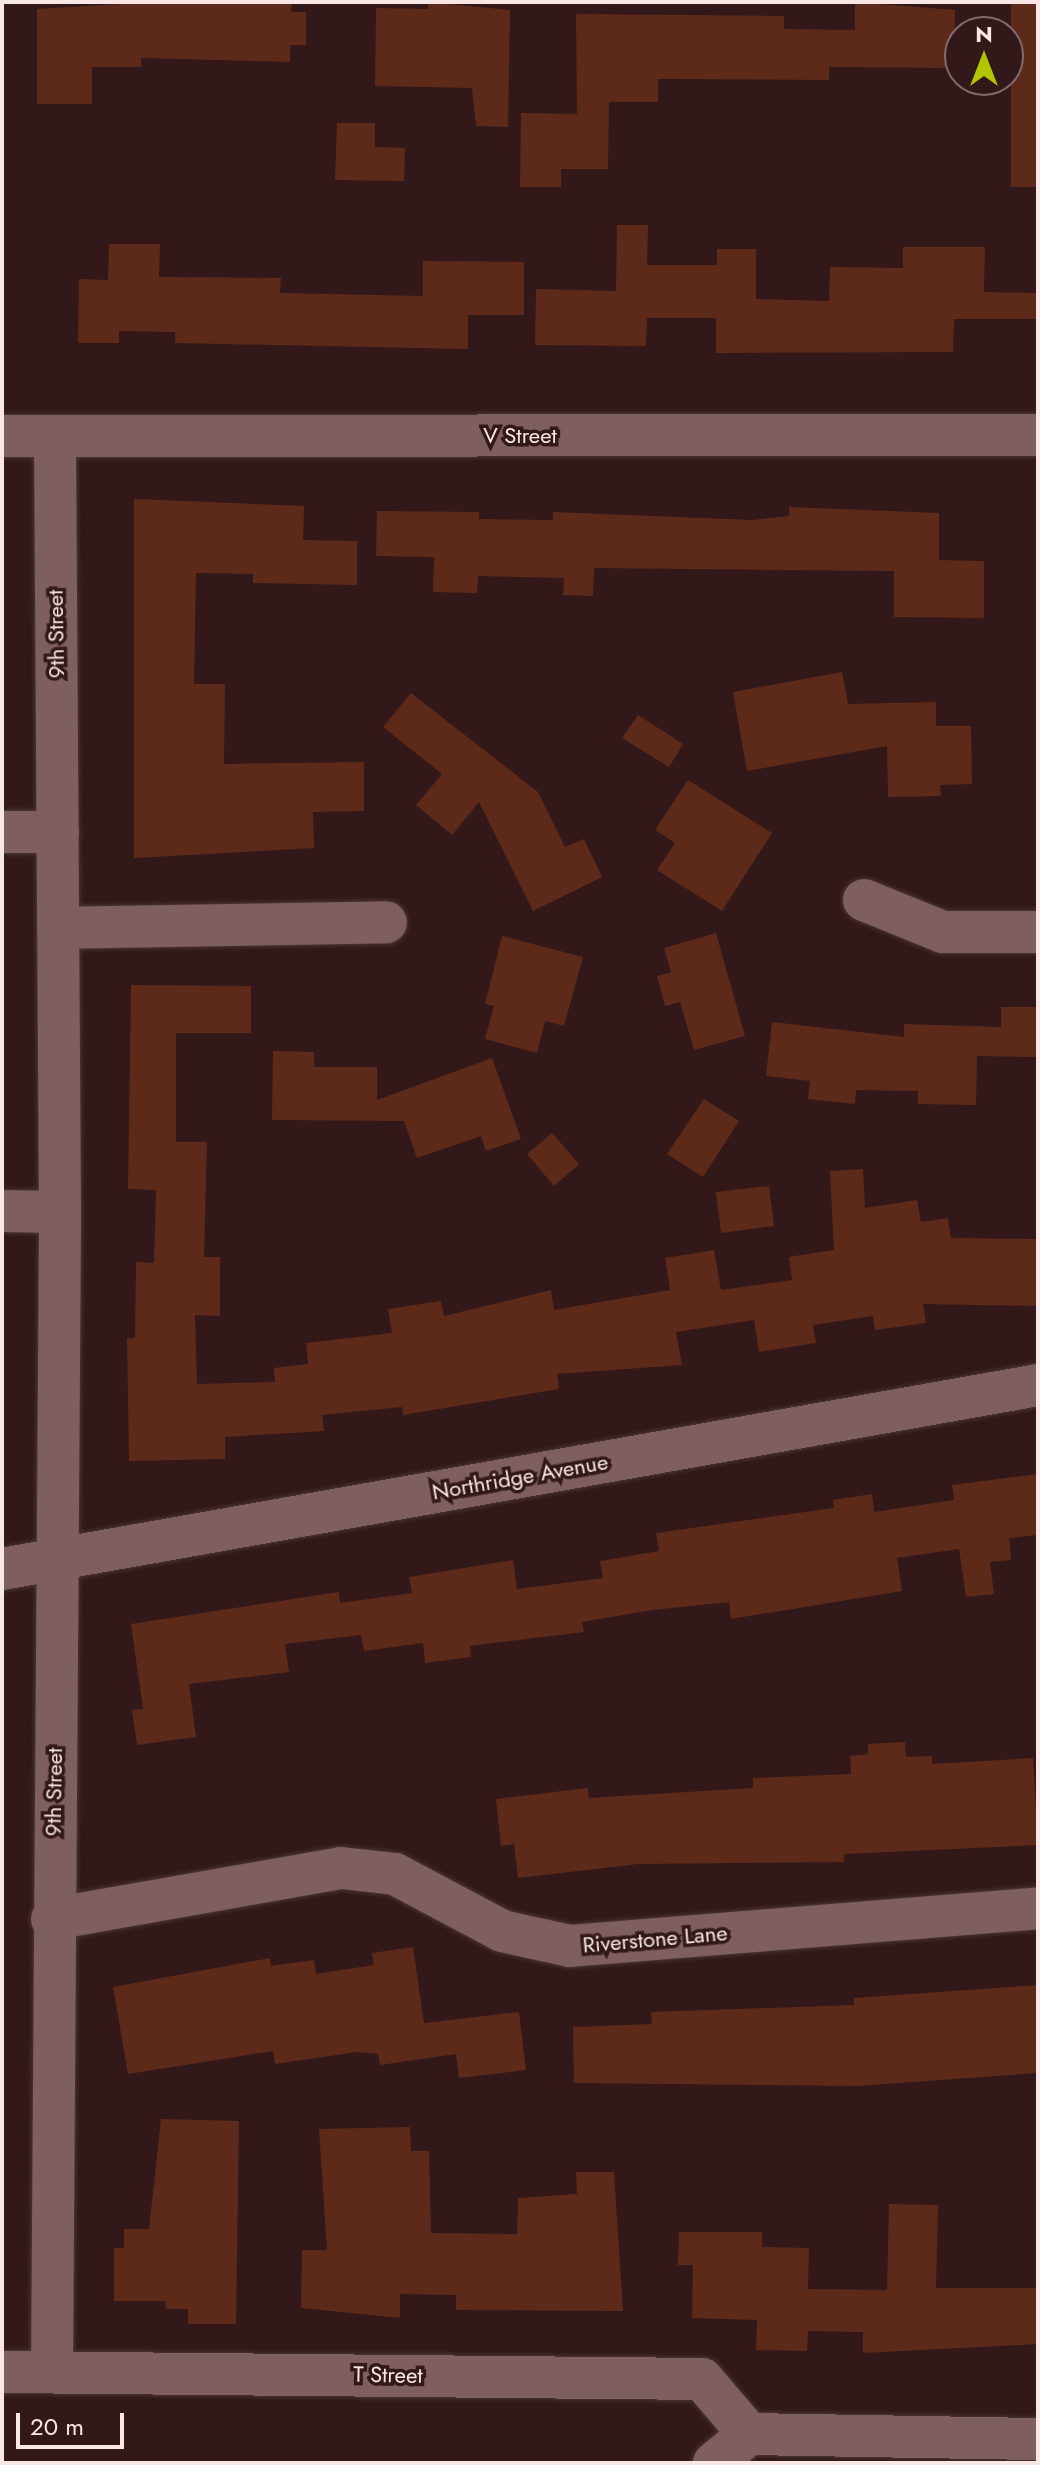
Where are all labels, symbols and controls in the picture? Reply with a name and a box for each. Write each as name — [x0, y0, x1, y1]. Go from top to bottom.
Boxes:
north arrow — [944, 16, 1024, 96]
text: N — [975, 18, 993, 50]
street label: V Street — [483, 423, 557, 449]
street label: 9th Street — [42, 589, 70, 679]
street label: Northridge Avenue — [430, 1449, 610, 1505]
street label: 9th Street — [40, 1747, 68, 1837]
street label: Riverstone Lane — [581, 1920, 729, 1958]
street label: T Street — [353, 2361, 423, 2389]
scale bar — [20, 2397, 128, 2447]
text: 20 m — [30, 2409, 84, 2444]

